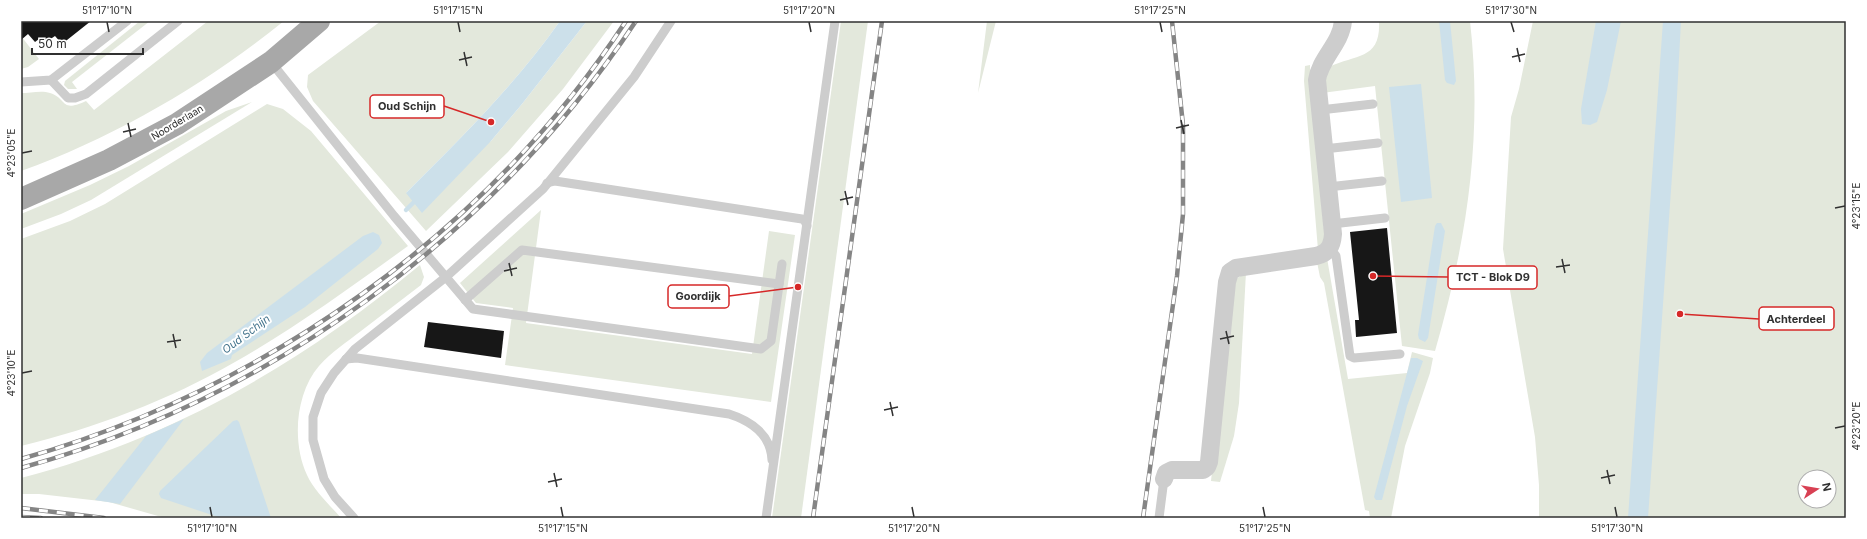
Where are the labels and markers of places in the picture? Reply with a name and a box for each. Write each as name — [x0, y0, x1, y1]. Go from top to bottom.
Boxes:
callout: Oud Schijn — [370, 95, 444, 118]
callout: TCT - Blok D9 — [1448, 266, 1537, 289]
callout: Goordijk — [668, 285, 729, 308]
callout: Achterdeel — [1759, 307, 1834, 330]

